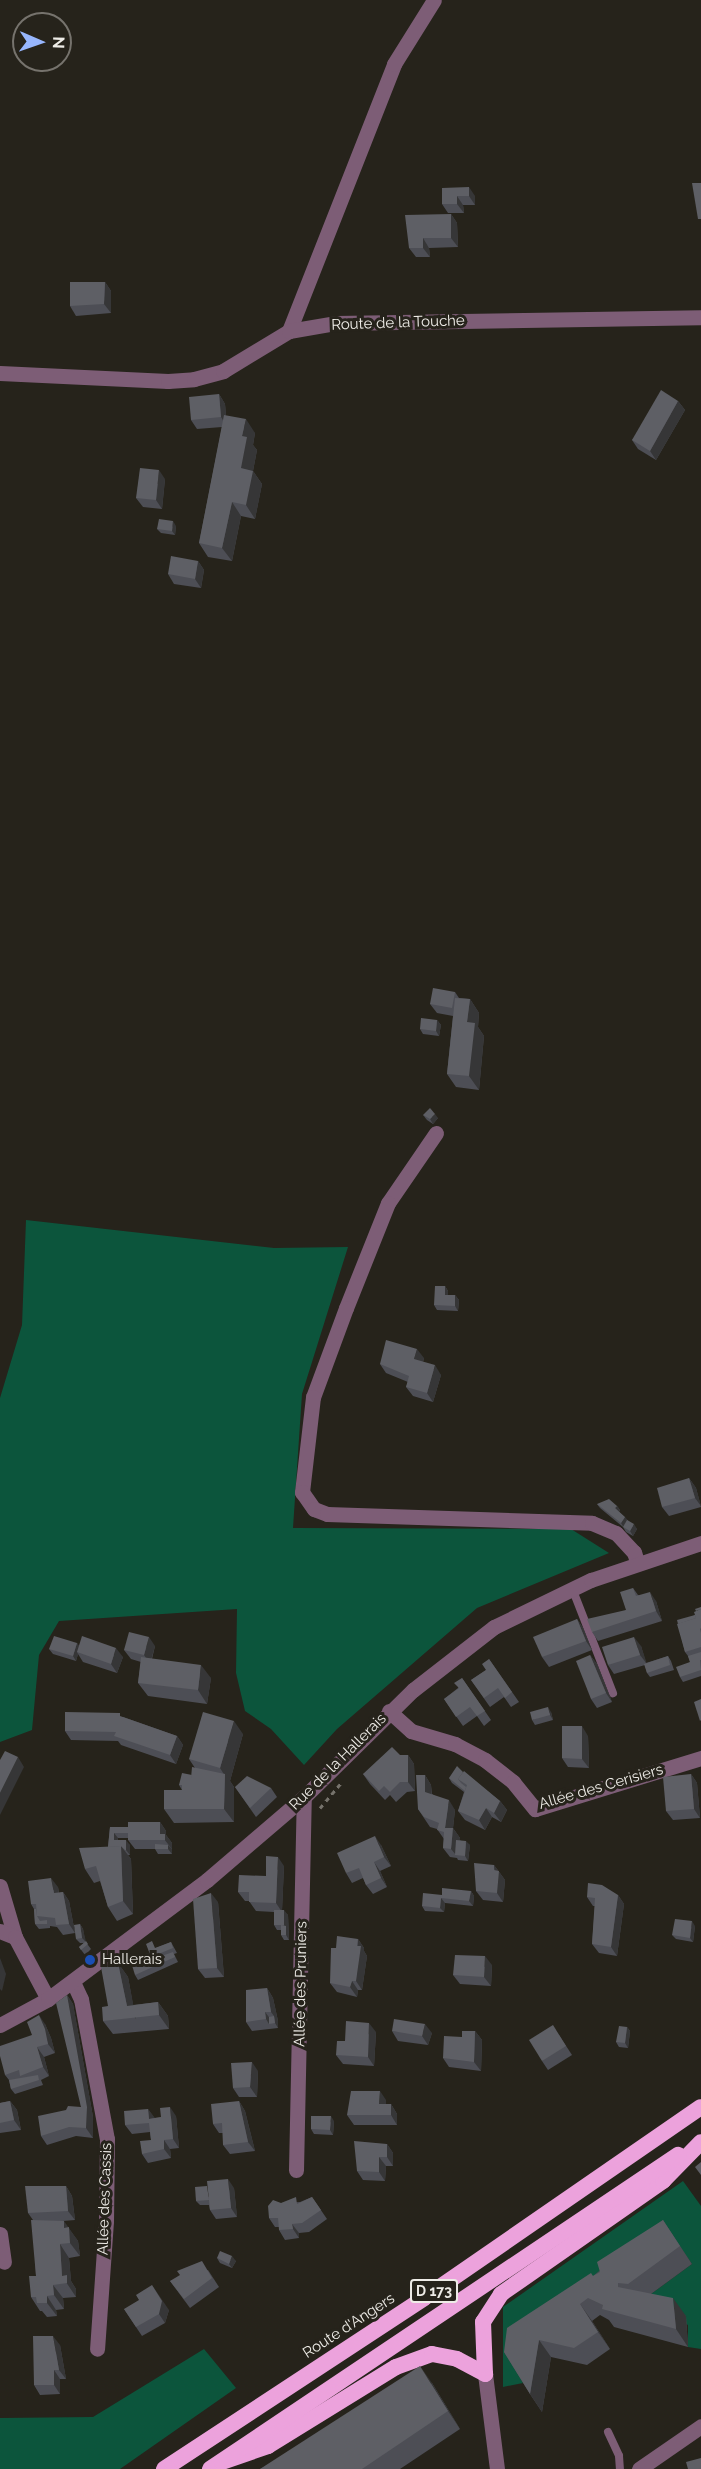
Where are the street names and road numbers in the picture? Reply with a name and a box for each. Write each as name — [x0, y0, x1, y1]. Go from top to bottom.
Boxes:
street label: Route de la Touche — [331, 312, 465, 334]
street label: Rue de la Hallerais — [286, 1710, 390, 1814]
street label: Allée des Cerisiers — [537, 1761, 665, 1813]
street label: Allée des Pruniers — [291, 1921, 311, 2047]
street label: Allée des Cassis — [94, 2143, 116, 2255]
road number: D 173 — [410, 2280, 458, 2302]
street label: Route d'Angers — [300, 2290, 398, 2362]

